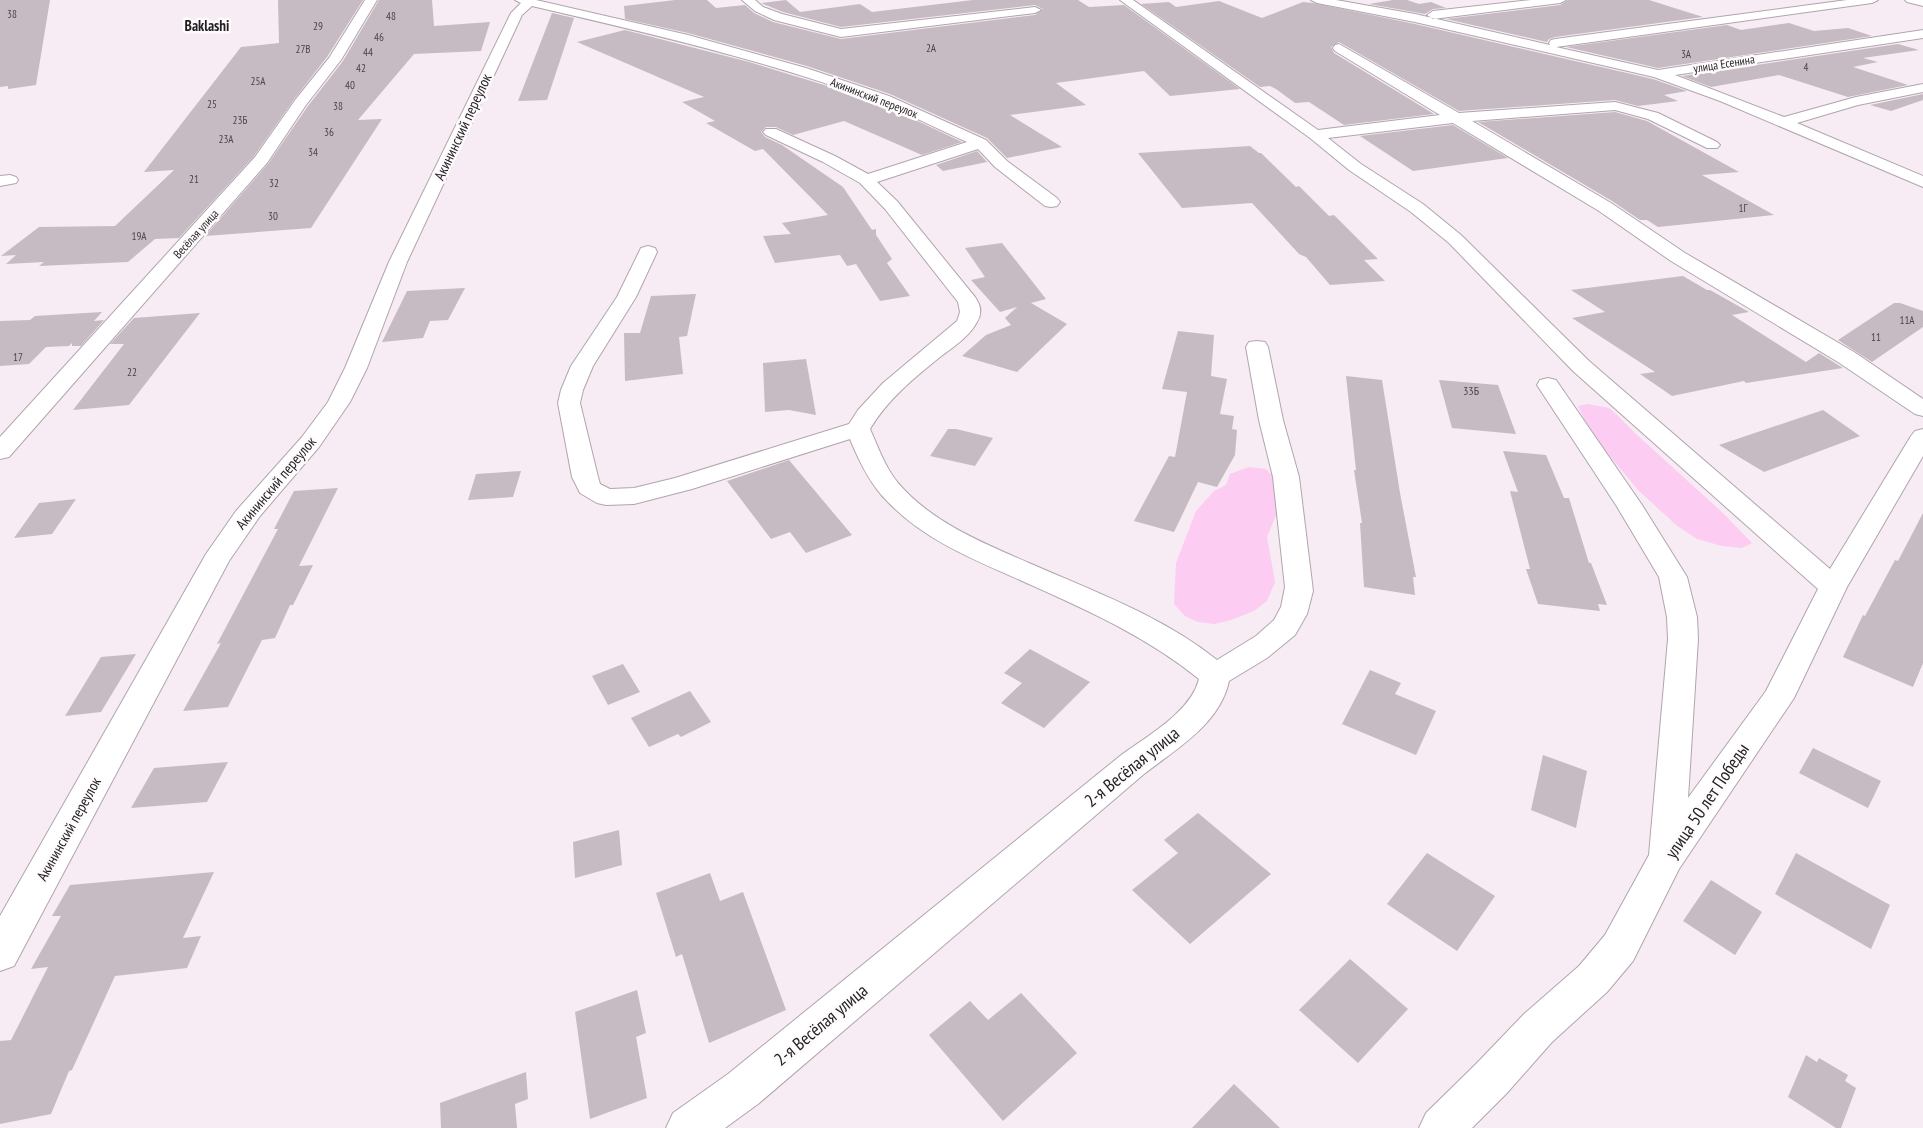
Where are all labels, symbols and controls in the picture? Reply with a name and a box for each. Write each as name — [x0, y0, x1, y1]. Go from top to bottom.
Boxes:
house number: 38 — [7, 7, 17, 21]
house number: 48 — [386, 9, 396, 23]
district label: Baklashi — [185, 16, 229, 35]
house number: 29 — [313, 19, 323, 33]
house number: 46 — [374, 30, 384, 44]
house number: 2А — [926, 41, 937, 55]
house number: 27В — [295, 42, 311, 56]
house number: 44 — [363, 45, 373, 59]
house number: 3А — [1681, 47, 1692, 61]
street label: улица Есенина — [1692, 51, 1756, 76]
house number: 4 — [1804, 60, 1809, 74]
house number: 42 — [356, 61, 366, 75]
street label: Акининский переулок — [430, 70, 496, 183]
house number: 25А — [250, 74, 266, 88]
street label: Акининский переулок — [828, 74, 920, 121]
house number: 40 — [345, 78, 355, 92]
house number: 25 — [207, 97, 217, 111]
house number: 38 — [333, 99, 343, 113]
house number: 23Б — [233, 113, 248, 127]
house number: 36 — [324, 125, 334, 139]
house number: 23А — [218, 132, 234, 146]
house number: 34 — [308, 145, 318, 159]
house number: 21 — [189, 172, 199, 186]
house number: 32 — [269, 176, 279, 190]
house number: 1Г — [1739, 201, 1749, 215]
street label: Весёлая улица — [170, 206, 222, 261]
house number: 30 — [268, 209, 278, 223]
house number: 19А — [131, 229, 147, 243]
house number: 11А — [1899, 313, 1915, 327]
house number: 11 — [1871, 330, 1881, 344]
house number: 17 — [13, 350, 23, 364]
house number: 22 — [127, 365, 137, 379]
house number: 33Б — [1463, 383, 1479, 398]
street label: Акининский переулок — [231, 432, 320, 533]
street label: 2-я Весёлая улица — [1080, 721, 1184, 812]
street label: улица 50 лет Победы — [1659, 739, 1754, 863]
street label: Акининский переулок — [32, 773, 105, 884]
street label: 2-я Весёлая улица — [769, 979, 872, 1070]

